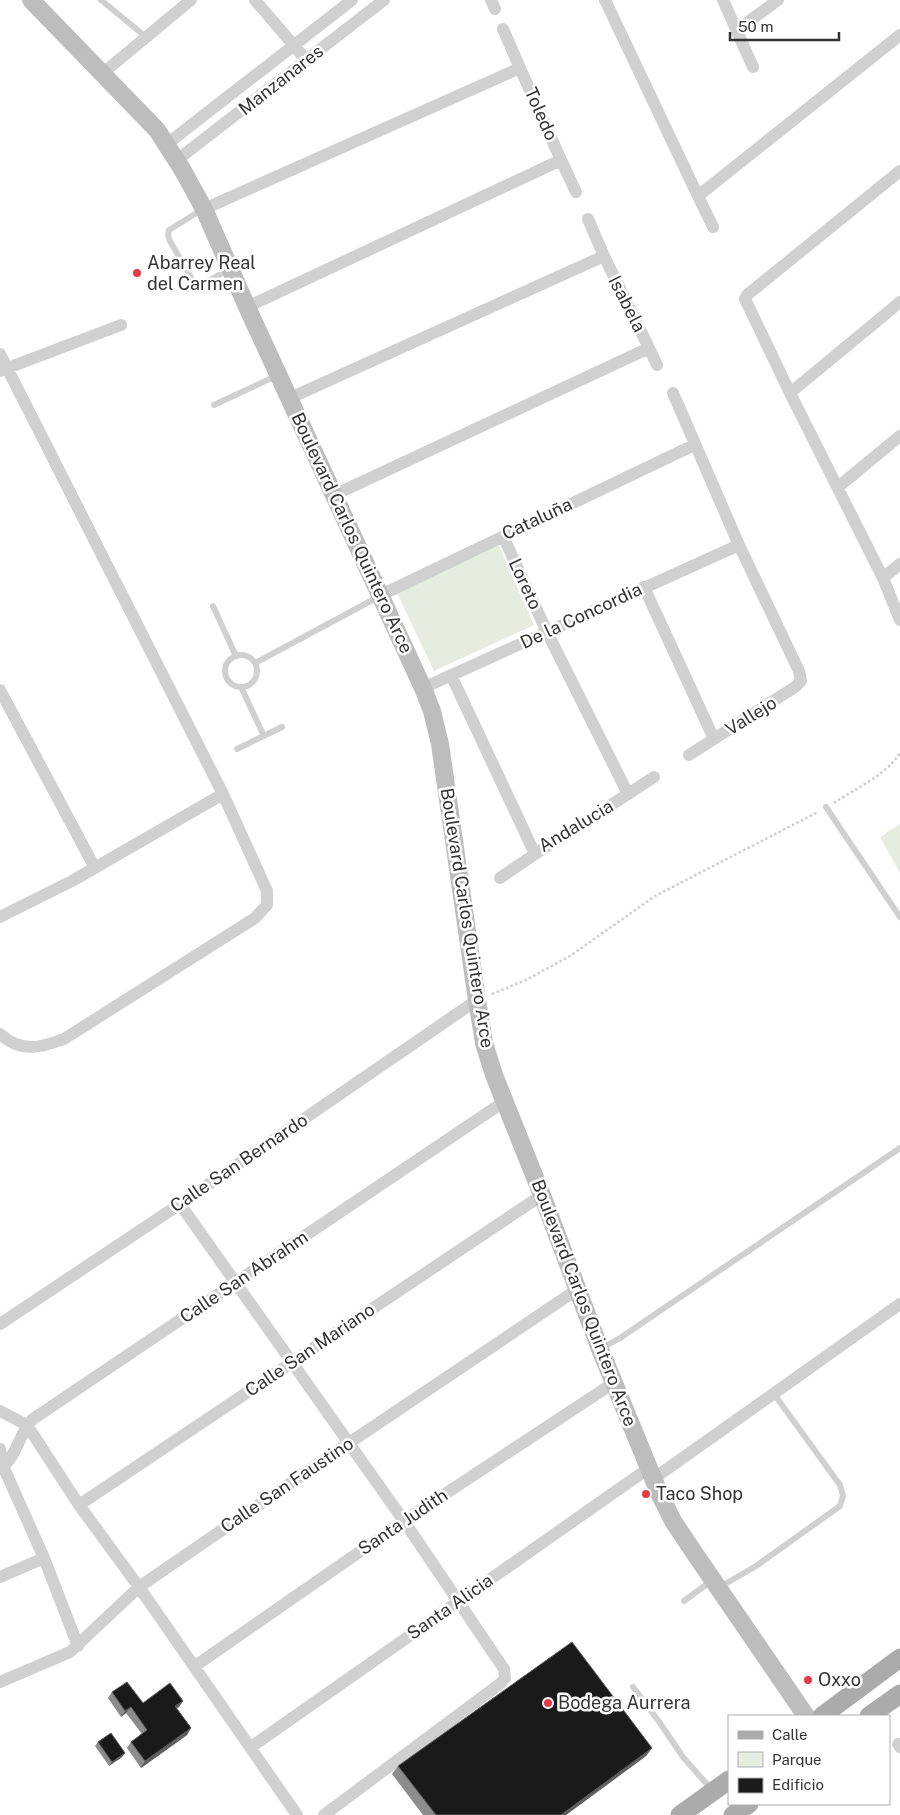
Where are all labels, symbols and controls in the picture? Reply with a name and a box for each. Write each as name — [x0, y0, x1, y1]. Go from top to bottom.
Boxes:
scale bar — [730, 10, 839, 42]
text: 50 m — [738, 18, 773, 35]
street label: Manzanares — [234, 40, 327, 119]
street label: Toledo — [521, 84, 562, 144]
place label: Abarrey Real del Carmen — [147, 252, 256, 294]
marker: Abarrey Real del Carmen — [131, 267, 143, 279]
street label: Isabela — [604, 272, 651, 335]
street label: Boulevard Carlos Quintero Arce — [287, 409, 418, 656]
street label: Cataluña — [498, 493, 575, 544]
street label: Loreto — [505, 555, 546, 613]
street label: De la Concordia — [517, 578, 645, 653]
street label: Vallejo — [721, 692, 780, 739]
street label: Boulevard Carlos Quintero Arce — [437, 786, 498, 1049]
street label: Andalucia — [535, 795, 617, 856]
street label: Calle San Bernardo — [166, 1109, 311, 1216]
street label: Boulevard Carlos Quintero Arce — [528, 1176, 641, 1429]
street label: Calle San Abrahm — [176, 1226, 312, 1327]
street label: Calle San Mariano — [241, 1299, 378, 1401]
street label: Calle San Faustino — [216, 1432, 357, 1537]
place label: Taco Shop — [656, 1483, 743, 1504]
street label: Santa Judith — [354, 1484, 451, 1559]
marker: Taco Shop — [640, 1488, 652, 1500]
street label: Santa Alicia — [403, 1569, 497, 1644]
place label: Oxxo — [818, 1669, 861, 1690]
marker: Oxxo — [802, 1674, 814, 1686]
place label: Bodega Aurrera — [558, 1692, 690, 1713]
marker: Bodega Aurrera — [542, 1697, 554, 1709]
legend — [728, 1715, 890, 1805]
text: Calle — [772, 1726, 808, 1743]
text: Parque — [772, 1751, 822, 1768]
text: Edificio — [772, 1776, 824, 1793]

